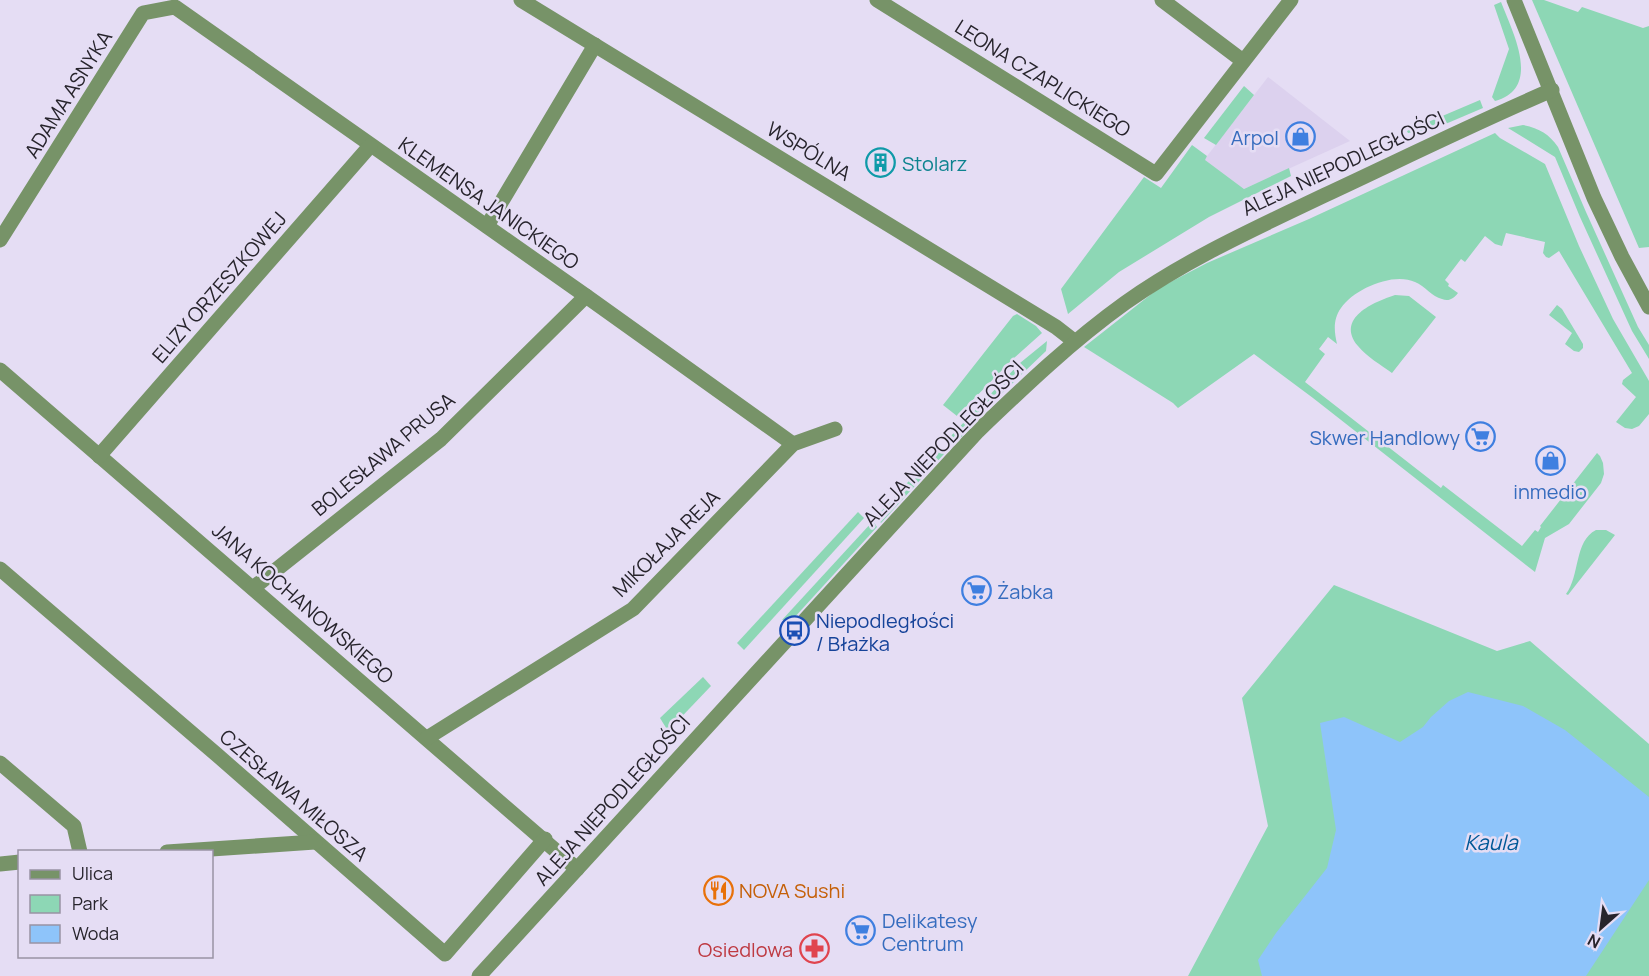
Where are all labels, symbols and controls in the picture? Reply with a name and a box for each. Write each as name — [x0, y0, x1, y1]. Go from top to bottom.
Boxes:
street label: LEONA CZAPLICKIEGO — [950, 13, 1136, 143]
street label: ADAMA ASNYKA — [18, 25, 118, 163]
street label: ALEJA NIEPODLEGŁOŚCI — [1237, 104, 1449, 222]
street label: WSPÓLNA — [762, 115, 856, 187]
shop icon: Arpol — [1284, 121, 1316, 153]
place label: Arpol — [1231, 124, 1279, 151]
street label: KLEMENSA JANICKIEGO — [393, 130, 585, 276]
building icon: Stolarz — [865, 147, 897, 179]
place label: Stolarz — [902, 150, 967, 177]
street label: ELIZY ORZESZKOWEJ — [146, 206, 292, 368]
street label: ALEJA NIEPODLEGŁOŚCI — [857, 354, 1029, 532]
street label: BOLESŁAWA PRUSA — [306, 386, 460, 522]
supermarket icon: Skwer Handlowy — [1465, 421, 1497, 453]
place label: Skwer Handlowy — [1310, 424, 1460, 451]
shop icon: inmedio — [1534, 445, 1566, 477]
place label: inmedio — [1513, 478, 1587, 505]
street label: MIKOŁAJA REJA — [607, 483, 726, 602]
street label: JANA KOCHANOWSKIEGO — [206, 517, 400, 689]
supermarket icon: Żabka — [960, 575, 992, 607]
place label: Żabka — [997, 578, 1053, 605]
place label: Niepodległości / Błażka — [816, 607, 954, 657]
bus stop icon: Niepodległości / Błażka — [779, 615, 811, 647]
street label: ALEJA NIEPODLEGŁOŚCI — [528, 709, 696, 891]
street label: CZESŁAWA MIŁOSZA — [214, 723, 374, 867]
water label: Kaula — [1464, 828, 1519, 856]
legend — [18, 850, 213, 958]
text: Ulica — [72, 861, 113, 885]
restaurant icon: NOVA Sushi — [702, 874, 734, 906]
place label: NOVA Sushi — [739, 877, 845, 904]
text: Park — [72, 891, 109, 915]
north arrow — [1571, 898, 1631, 958]
place label: Delikatesy Centrum — [882, 907, 978, 957]
supermarket icon: Delikatesy Centrum — [845, 915, 877, 947]
text: Woda — [72, 921, 119, 945]
text: N — [1584, 929, 1604, 954]
pharmacy icon: Osiedlowa — [798, 933, 830, 965]
place label: Osiedlowa — [698, 936, 793, 963]

